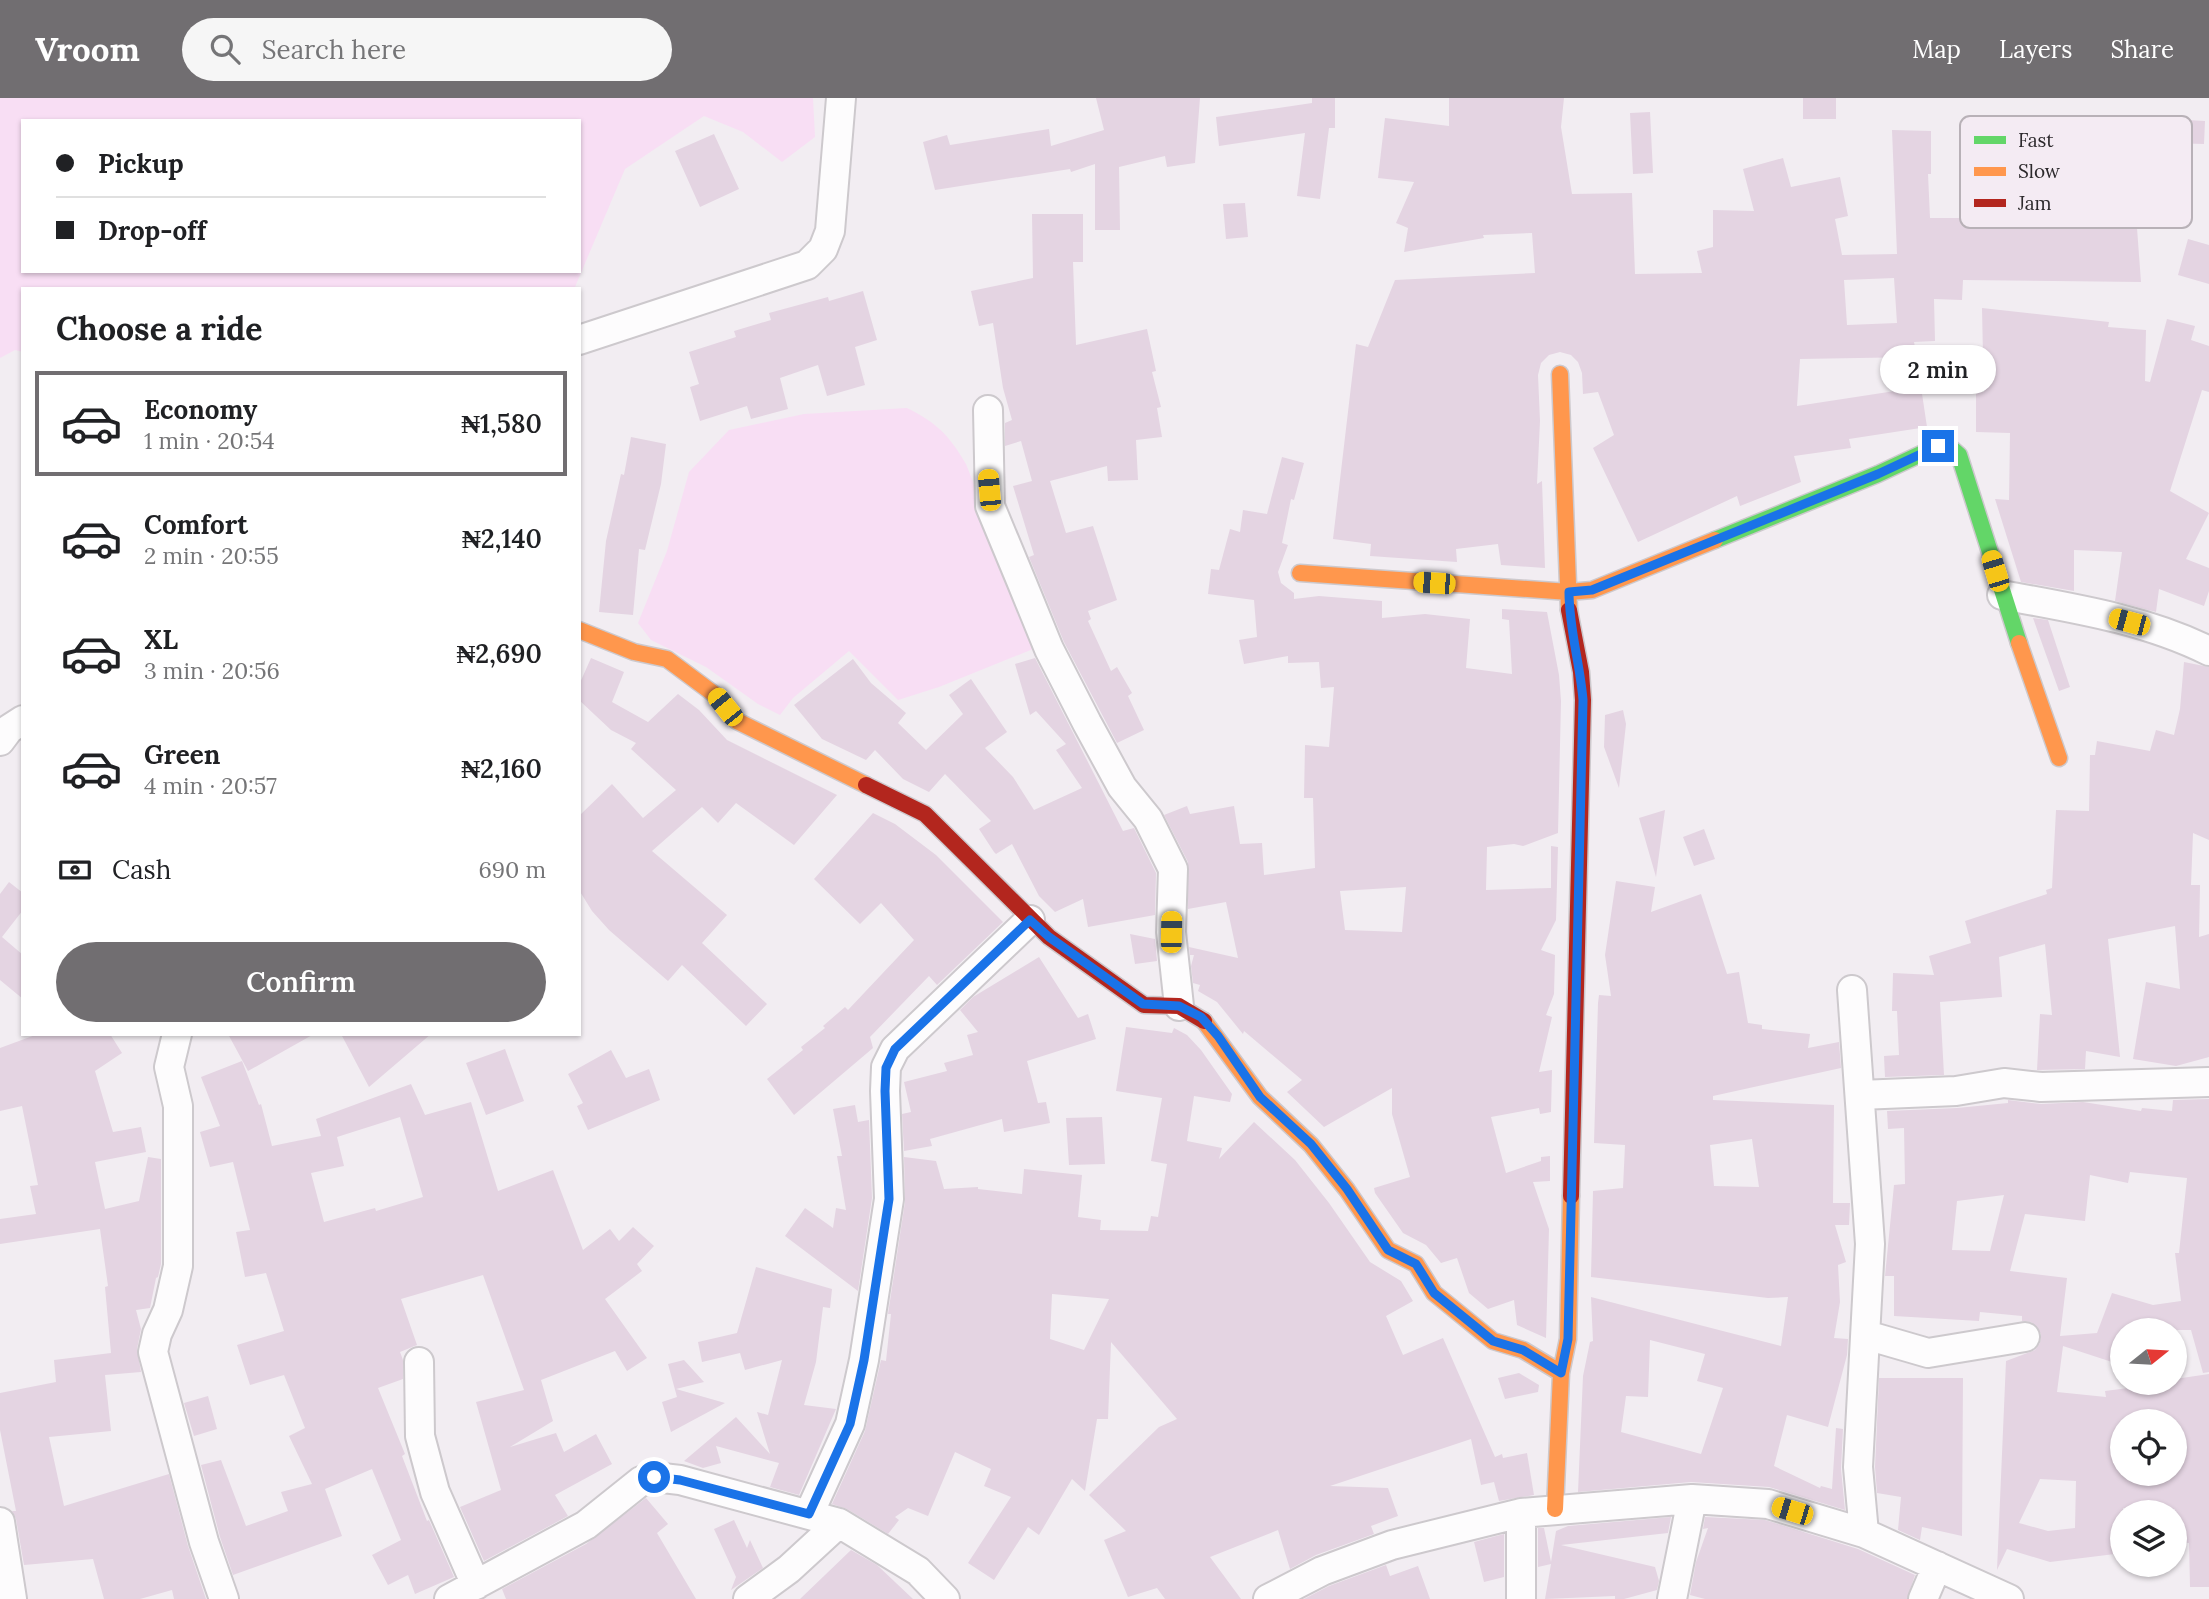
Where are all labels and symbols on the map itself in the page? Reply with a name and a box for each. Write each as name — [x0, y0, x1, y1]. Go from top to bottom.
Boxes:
legend — [1960, 116, 2192, 228]
text: Fast — [2018, 128, 2054, 152]
text: Slow — [2018, 159, 2061, 183]
text: Jam — [2017, 191, 2052, 215]
callout: 2 min — [1880, 344, 1996, 394]
route end — [1922, 430, 1954, 462]
car — [977, 468, 1002, 512]
car — [1979, 548, 2012, 594]
car — [1413, 571, 1456, 595]
car — [2106, 606, 2153, 638]
car — [704, 684, 747, 730]
car — [1161, 911, 1182, 953]
north arrow — [2110, 1318, 2188, 1395]
route start — [638, 1461, 670, 1493]
car — [1769, 1495, 1816, 1527]

